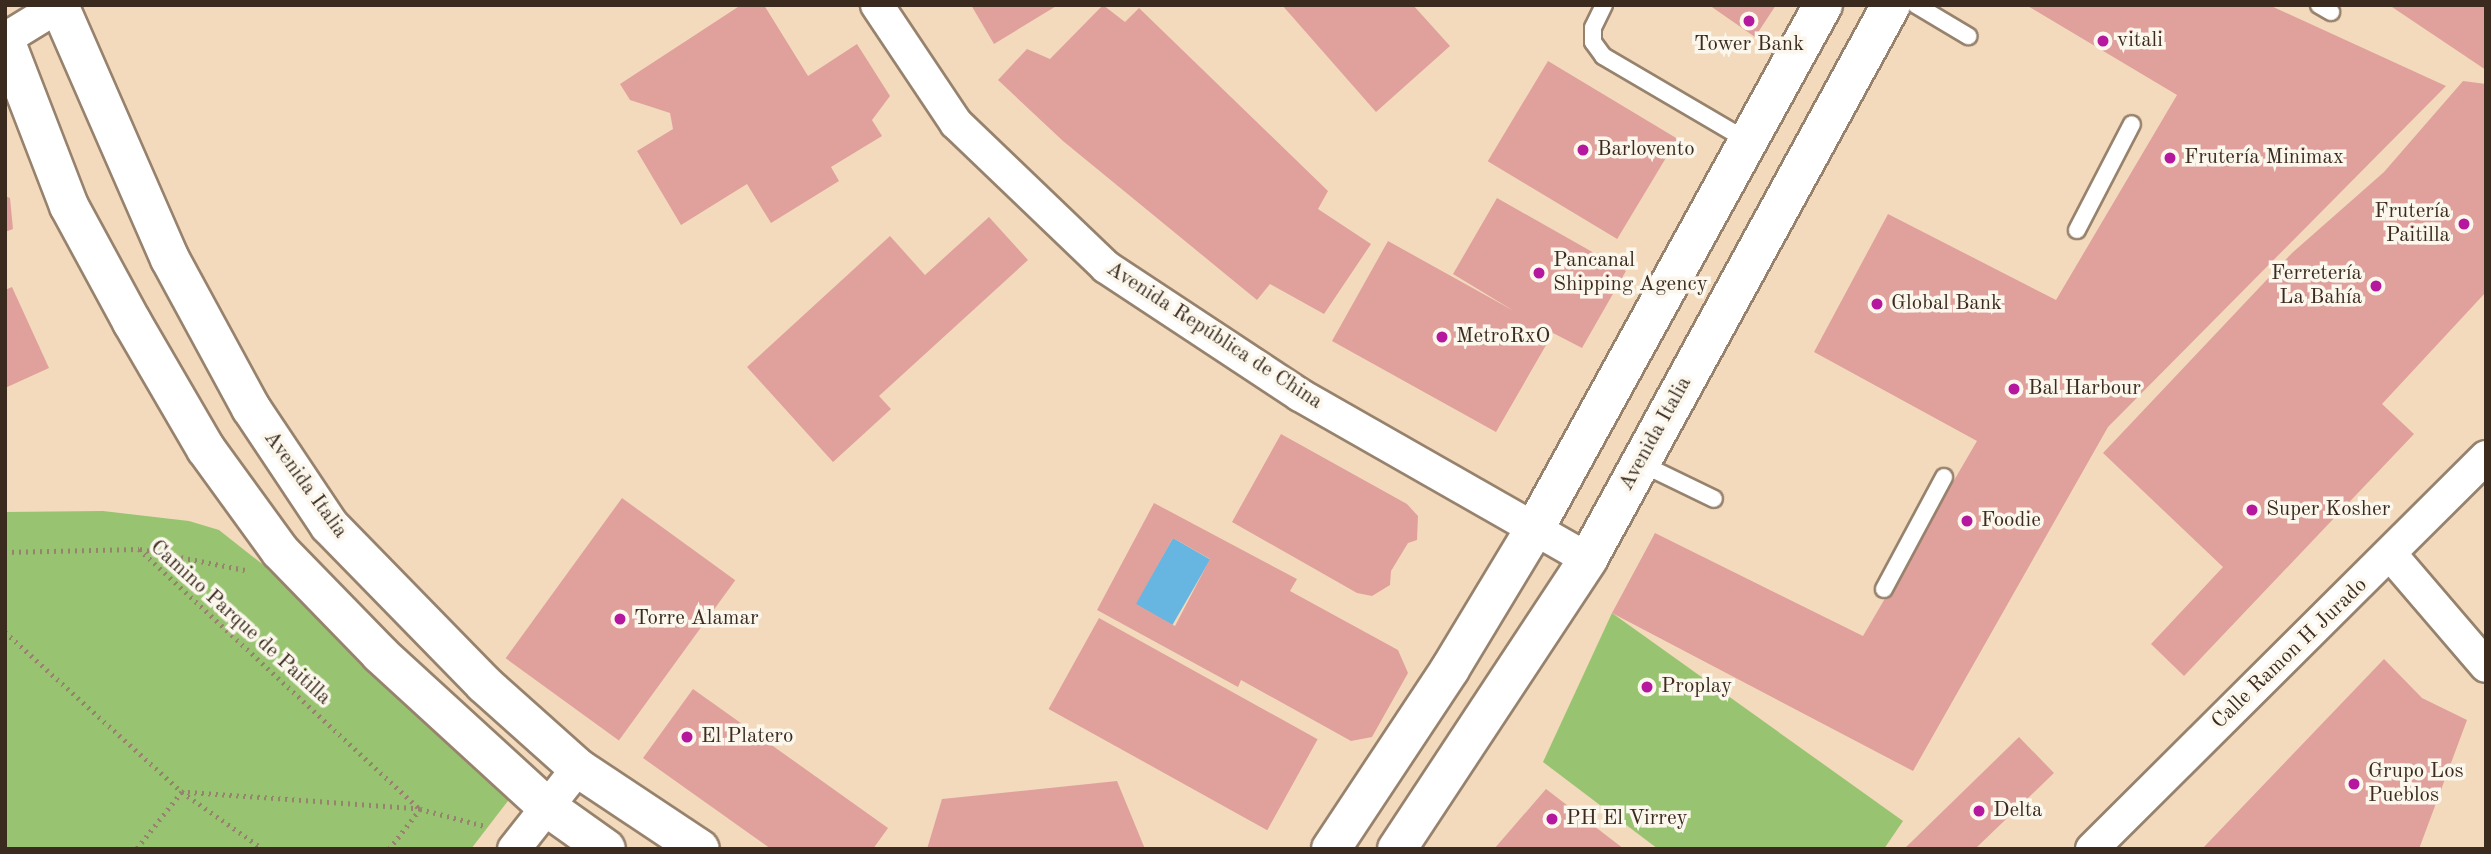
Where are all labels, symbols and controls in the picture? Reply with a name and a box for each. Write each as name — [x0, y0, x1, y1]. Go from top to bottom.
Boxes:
marker: Tower Bank — [1741, 13, 1757, 29]
place label: vitali — [2117, 28, 2163, 54]
place label: Tower Bank — [1694, 32, 1804, 58]
marker: vitali — [2095, 33, 2111, 49]
place label: Barlovento — [1597, 137, 1695, 163]
marker: Barlovento — [1575, 142, 1591, 158]
place label: Frutería Minimax — [2184, 145, 2344, 171]
marker: Frutería Minimax — [2162, 150, 2178, 166]
place label: Frutería Paitilla — [2374, 199, 2450, 249]
marker: Frutería Paitilla — [2456, 216, 2472, 232]
place label: Pancanal Shipping Agency — [1553, 248, 1708, 298]
street label: Avenida República de China — [1101, 257, 1327, 415]
place label: Ferretería La Bahía — [2271, 261, 2362, 311]
marker: Pancanal Shipping Agency — [1531, 265, 1547, 281]
marker: Ferretería La Bahía — [2368, 278, 2384, 294]
place label: Global Bank — [1891, 291, 2002, 317]
marker: Global Bank — [1869, 296, 1885, 312]
place label: MetroRxO — [1456, 324, 1550, 350]
marker: MetroRxO — [1434, 329, 1450, 345]
street label: Avenida Italia — [1614, 373, 1698, 495]
place label: Bal Harbour — [2028, 376, 2141, 402]
marker: Bal Harbour — [2006, 381, 2022, 397]
street label: Avenida Italia — [258, 426, 352, 544]
place label: Super Kosher — [2266, 497, 2390, 523]
marker: Super Kosher — [2244, 502, 2260, 518]
place label: Foodie — [1981, 508, 2041, 534]
marker: Foodie — [1959, 513, 1975, 529]
street label: Camino Parque de Paitilla — [144, 535, 336, 711]
street label: Calle Ramon H Jurado — [2207, 573, 2373, 735]
place label: Torre Alamar — [634, 606, 758, 632]
marker: Torre Alamar — [612, 611, 628, 627]
place label: Proplay — [1661, 674, 1732, 700]
marker: Proplay — [1639, 679, 1655, 695]
place label: El Platero — [701, 724, 793, 750]
marker: El Platero — [679, 729, 695, 745]
place label: Grupo Los Pueblos — [2368, 759, 2464, 809]
marker: Grupo Los Pueblos — [2346, 776, 2362, 792]
place label: Delta — [1993, 798, 2042, 824]
marker: Delta — [1971, 803, 1987, 819]
place label: PH El Virrey — [1566, 806, 1688, 832]
marker: PH El Virrey — [1544, 811, 1560, 827]

